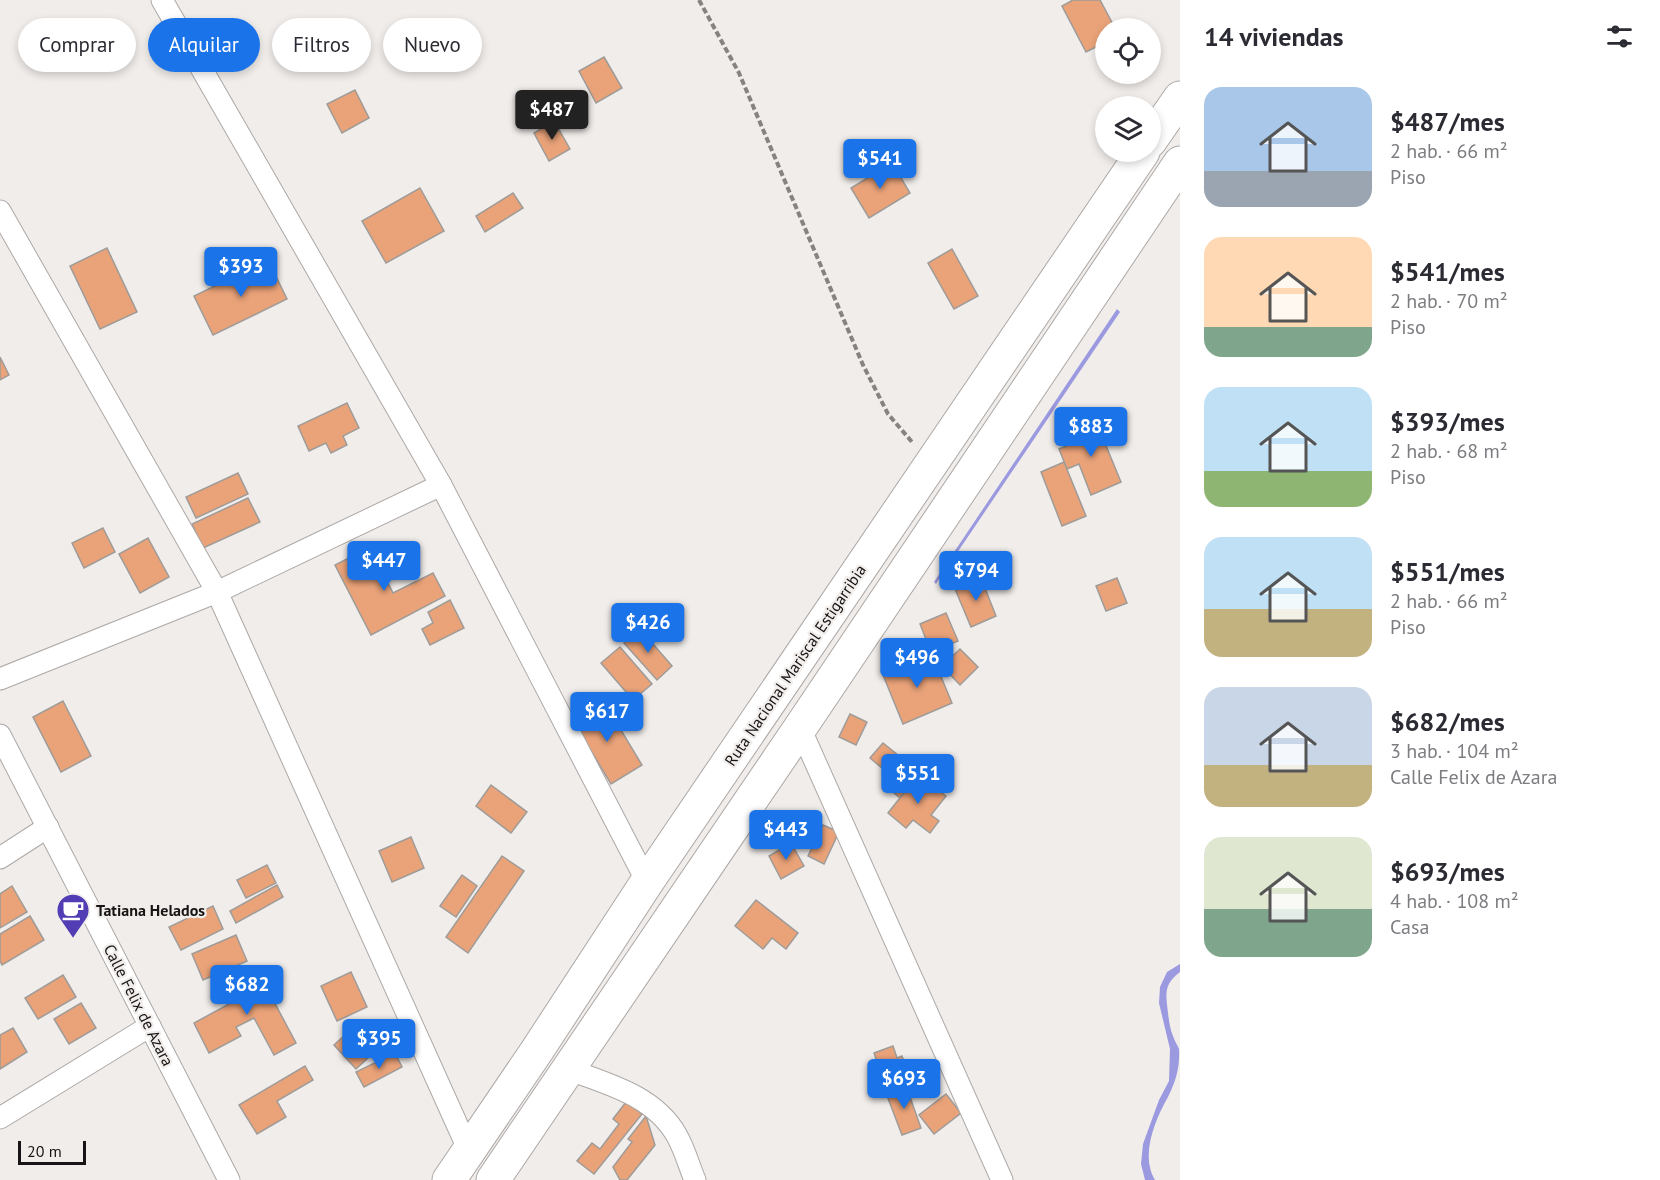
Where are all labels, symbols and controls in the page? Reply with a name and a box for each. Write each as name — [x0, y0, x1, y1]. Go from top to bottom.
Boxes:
chip: Comprar — [18, 18, 136, 72]
chip: Alquilar — [148, 18, 260, 72]
chip: Filtros — [272, 18, 371, 72]
chip: Nuevo — [383, 18, 482, 72]
map controls — [1095, 18, 1161, 162]
button: locate — [1095, 18, 1161, 84]
text: 14 viviendas — [1204, 20, 1344, 53]
icon: filters — [1603, 20, 1636, 53]
pin: $487 — [516, 90, 588, 141]
text: $487 — [529, 96, 575, 122]
button: layers — [1095, 96, 1161, 162]
text: $487/mes — [1390, 105, 1505, 138]
icon: home — [1252, 111, 1324, 183]
text: 2 hab. · 66 m² — [1390, 138, 1508, 164]
pin: $541 — [844, 139, 916, 190]
text: $541 — [857, 145, 903, 171]
text: Piso — [1390, 164, 1426, 190]
pin: $393 — [205, 247, 277, 298]
text: $393 — [218, 253, 264, 279]
text: $541/mes — [1390, 255, 1505, 288]
icon: home — [1252, 261, 1324, 333]
text: 2 hab. · 70 m² — [1390, 288, 1508, 314]
text: Piso — [1390, 314, 1426, 340]
text: $393/mes — [1390, 405, 1505, 438]
pin: $883 — [1055, 407, 1127, 458]
icon: home — [1252, 411, 1324, 483]
text: $883 — [1068, 413, 1114, 439]
text: 2 hab. · 68 m² — [1390, 438, 1508, 464]
text: Piso — [1390, 464, 1426, 490]
pin: $447 — [348, 541, 420, 592]
text: $447 — [361, 547, 407, 573]
pin: $794 — [940, 551, 1012, 602]
text: $551/mes — [1390, 555, 1505, 588]
text: $794 — [953, 557, 999, 583]
street label: Ruta Nacional Mariscal Estigarribia — [720, 560, 870, 770]
icon: home — [1252, 561, 1324, 633]
text: 2 hab. · 66 m² — [1390, 588, 1508, 614]
pin: $426 — [612, 603, 684, 654]
text: $426 — [625, 609, 671, 635]
text: Piso — [1390, 614, 1426, 640]
pin: $496 — [881, 638, 953, 689]
text: $496 — [894, 644, 940, 670]
pin: $617 — [571, 692, 643, 743]
text: $617 — [584, 698, 630, 724]
text: $682/mes — [1390, 705, 1505, 738]
icon: home — [1252, 711, 1324, 783]
text: 3 hab. · 104 m² — [1390, 738, 1519, 764]
pin: $551 — [882, 754, 954, 805]
text: $551 — [895, 760, 941, 786]
text: Calle Felix de Azara — [1390, 764, 1557, 790]
pin: $443 — [750, 810, 822, 861]
text: $443 — [763, 816, 809, 842]
text: $693/mes — [1390, 855, 1505, 888]
icon: home — [1252, 861, 1324, 933]
text: 4 hab. · 108 m² — [1390, 888, 1519, 914]
cafe icon: Tatiana Helados — [55, 892, 91, 939]
place label: Tatiana Helados — [96, 900, 205, 920]
text: Casa — [1390, 914, 1429, 940]
street label: Calle Felix de Azara — [100, 941, 178, 1069]
pin: $682 — [211, 965, 283, 1016]
text: $682 — [224, 971, 270, 997]
pin: $395 — [343, 1019, 415, 1070]
text: $395 — [356, 1025, 402, 1051]
pin: $693 — [868, 1059, 940, 1110]
text: $693 — [881, 1065, 927, 1091]
scale bar — [18, 1138, 86, 1166]
text: 20 m — [27, 1141, 62, 1161]

